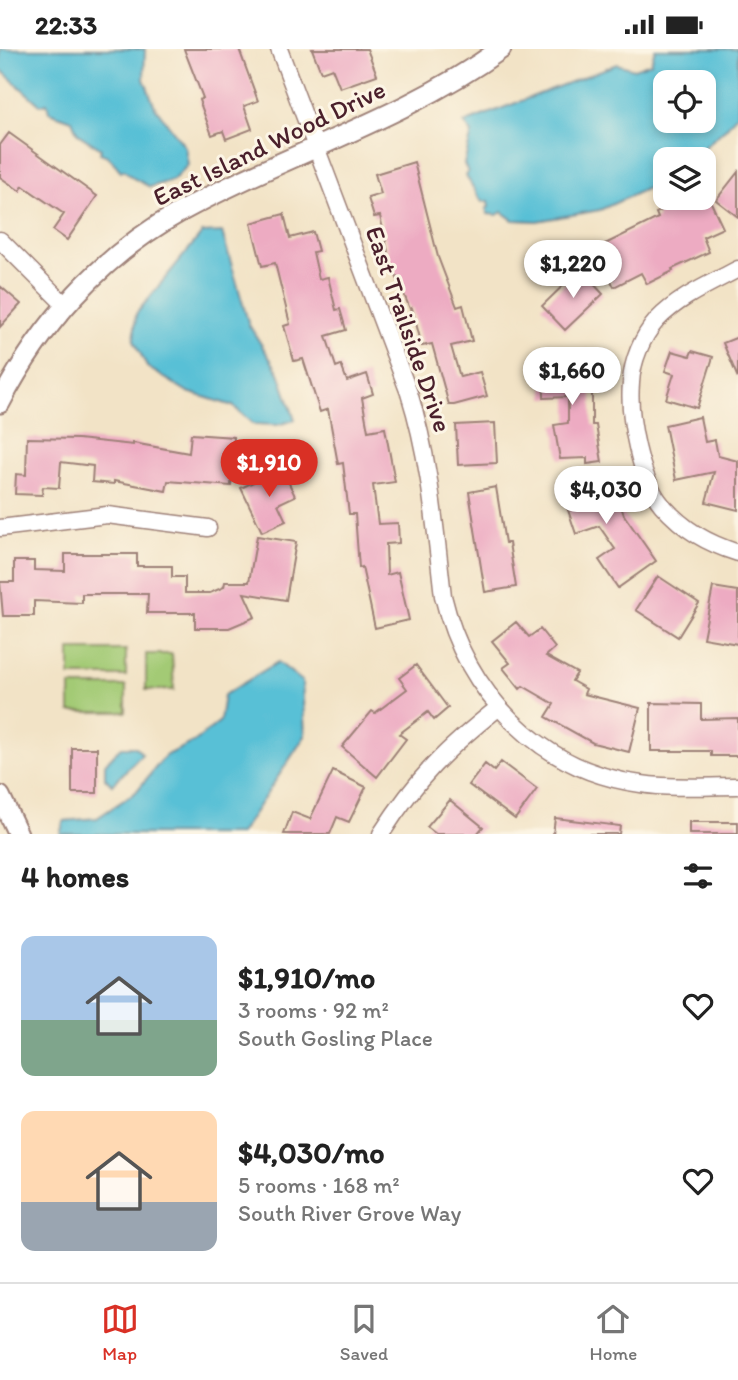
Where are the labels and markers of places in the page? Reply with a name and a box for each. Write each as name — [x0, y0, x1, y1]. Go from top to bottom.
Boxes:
pin: $1,220 — [516, 240, 630, 300]
pin: $1,660 — [515, 347, 629, 407]
pin: $1,910 — [212, 440, 326, 499]
pin: $4,030 — [549, 467, 663, 526]

